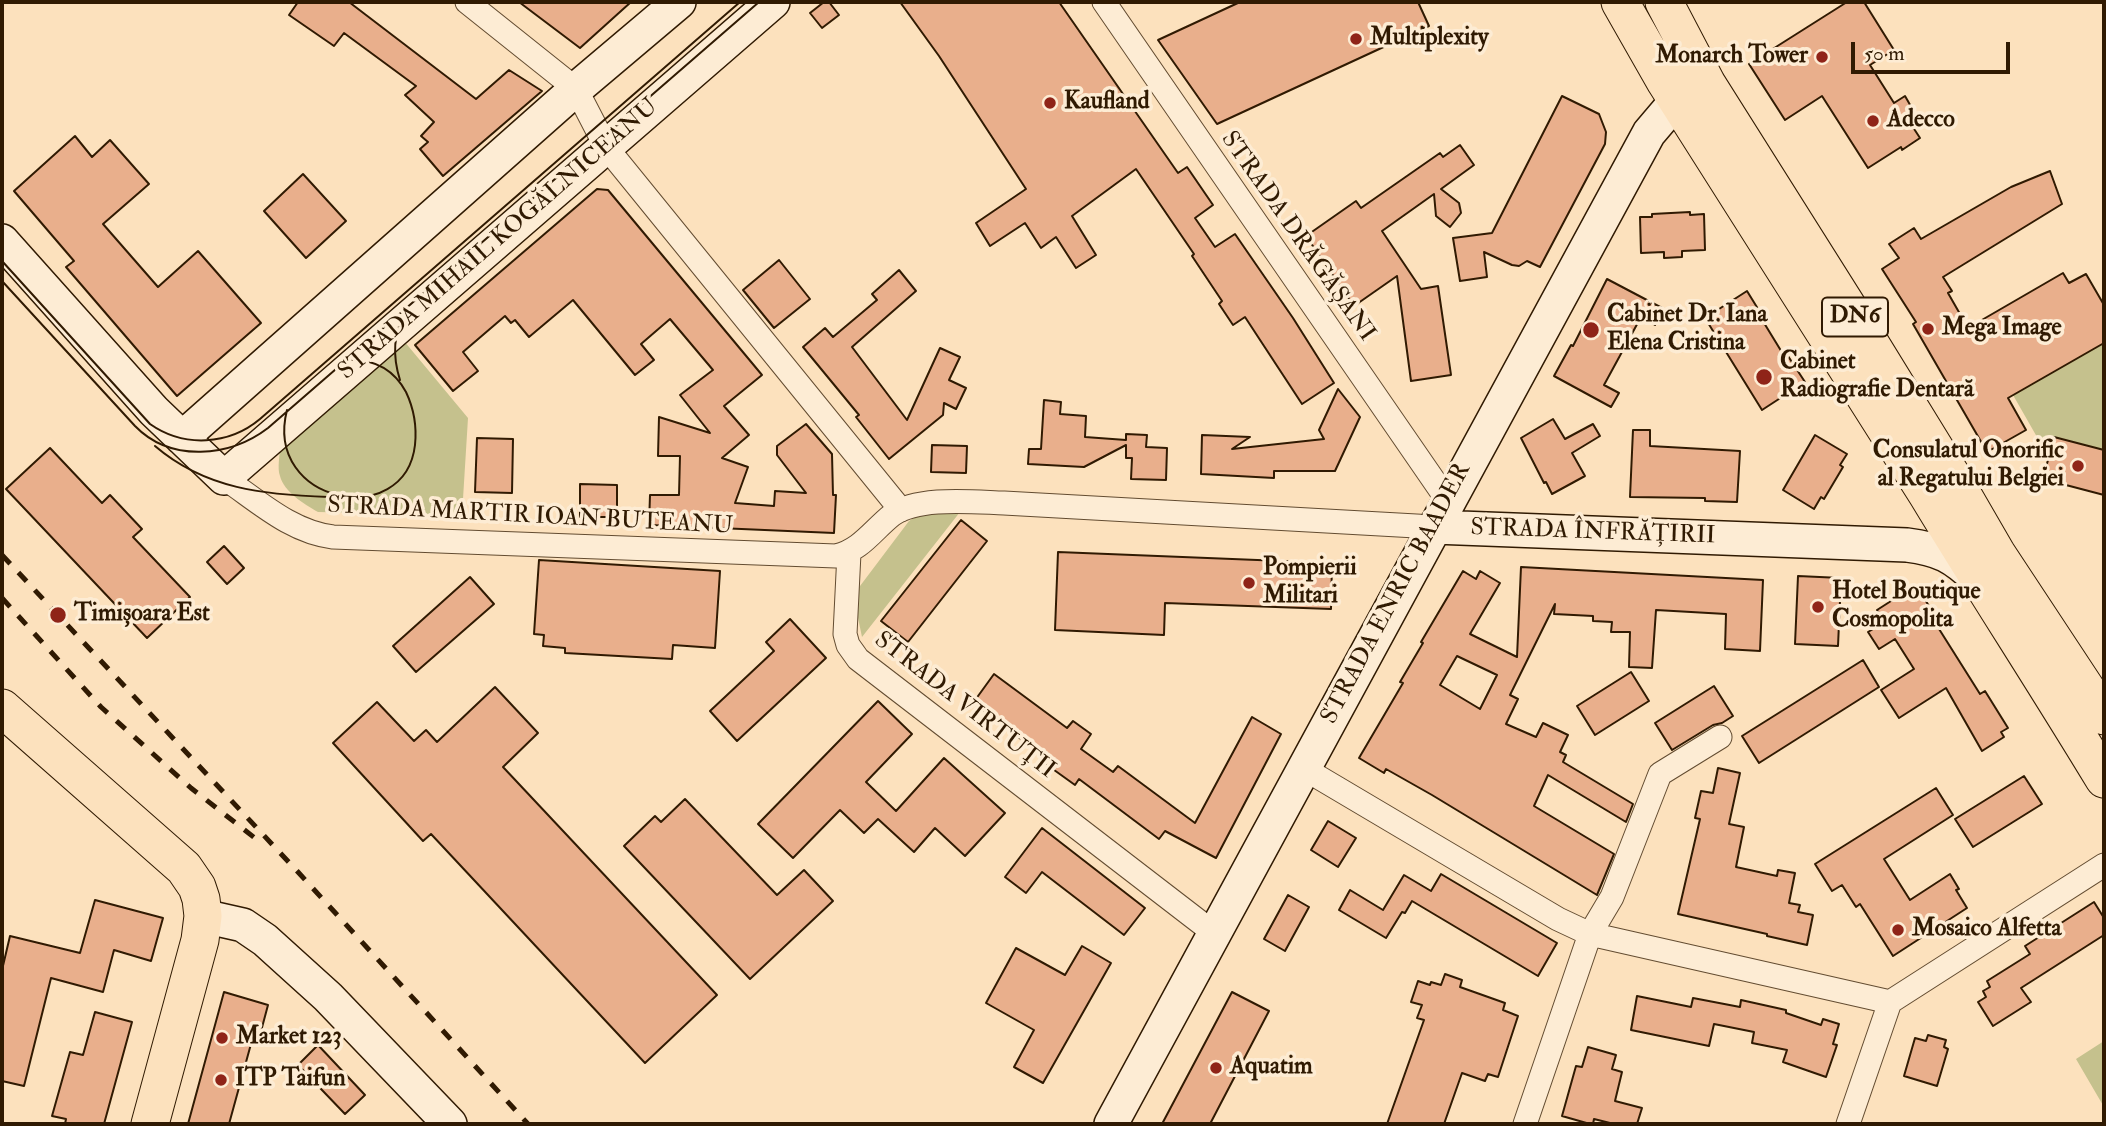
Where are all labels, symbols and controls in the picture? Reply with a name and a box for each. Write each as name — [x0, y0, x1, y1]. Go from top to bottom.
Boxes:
place label: Multiplexity — [1370, 25, 1489, 53]
scale bar — [1854, 28, 2013, 72]
marker: Multiplexity — [1348, 31, 1364, 47]
text: 50 m — [1864, 40, 1905, 67]
place label: Monarch Tower — [1656, 43, 1808, 71]
marker: Monarch Tower — [1814, 49, 1830, 65]
place label: Kaufland — [1064, 89, 1150, 117]
street label: STRADA MIHAIL KOGĂLNICEANU — [333, 93, 665, 387]
marker: Kaufland — [1042, 95, 1058, 111]
place label: Adecco — [1887, 107, 1955, 135]
marker: Adecco — [1865, 113, 1881, 129]
street label: STRADA DRĂGĂȘANI — [1214, 126, 1380, 348]
road number: DN6 — [1822, 298, 1888, 336]
place label: Cabinet Dr. Iana Elena Cristina — [1607, 302, 1767, 358]
place label: Mega Image — [1942, 315, 2062, 343]
marker: Cabinet Dr. Iana Elena Cristina — [1581, 320, 1601, 340]
marker: Mega Image — [1920, 321, 1936, 337]
place label: Cabinet Radiografie Dentară — [1780, 349, 1974, 405]
marker: Cabinet Radiografie Dentară — [1754, 367, 1774, 387]
place label: Consulatul Onorific al Regatului Belgiei — [1873, 438, 2064, 494]
marker: Consulatul Onorific al Regatului Belgiei — [2070, 458, 2086, 474]
street label: STRADA ENRIC BAADER — [1316, 459, 1478, 729]
street label: STRADA MARTIR IOAN BUTEANU — [326, 492, 734, 542]
street label: STRADA ÎNFRĂȚIRII — [1470, 514, 1716, 552]
place label: Pompierii Militari — [1263, 555, 1357, 611]
marker: Pompierii Militari — [1241, 575, 1257, 591]
place label: Hotel Boutique Cosmopolita — [1832, 579, 1981, 635]
marker: Hotel Boutique Cosmopolita — [1810, 599, 1826, 615]
place label: Timișoara Est — [74, 601, 210, 629]
marker: Timișoara Est — [48, 605, 68, 625]
street label: STRADA VIRTUȚII — [868, 626, 1060, 786]
place label: Mosaico Alfetta — [1912, 916, 2061, 944]
marker: Mosaico Alfetta — [1890, 922, 1906, 938]
place label: Market 123 — [236, 1024, 342, 1052]
marker: Market 123 — [214, 1030, 230, 1046]
place label: Aquatim — [1230, 1054, 1313, 1082]
marker: Aquatim — [1208, 1060, 1224, 1076]
place label: ITP Taifun — [235, 1066, 346, 1094]
marker: ITP Taifun — [213, 1072, 229, 1088]

